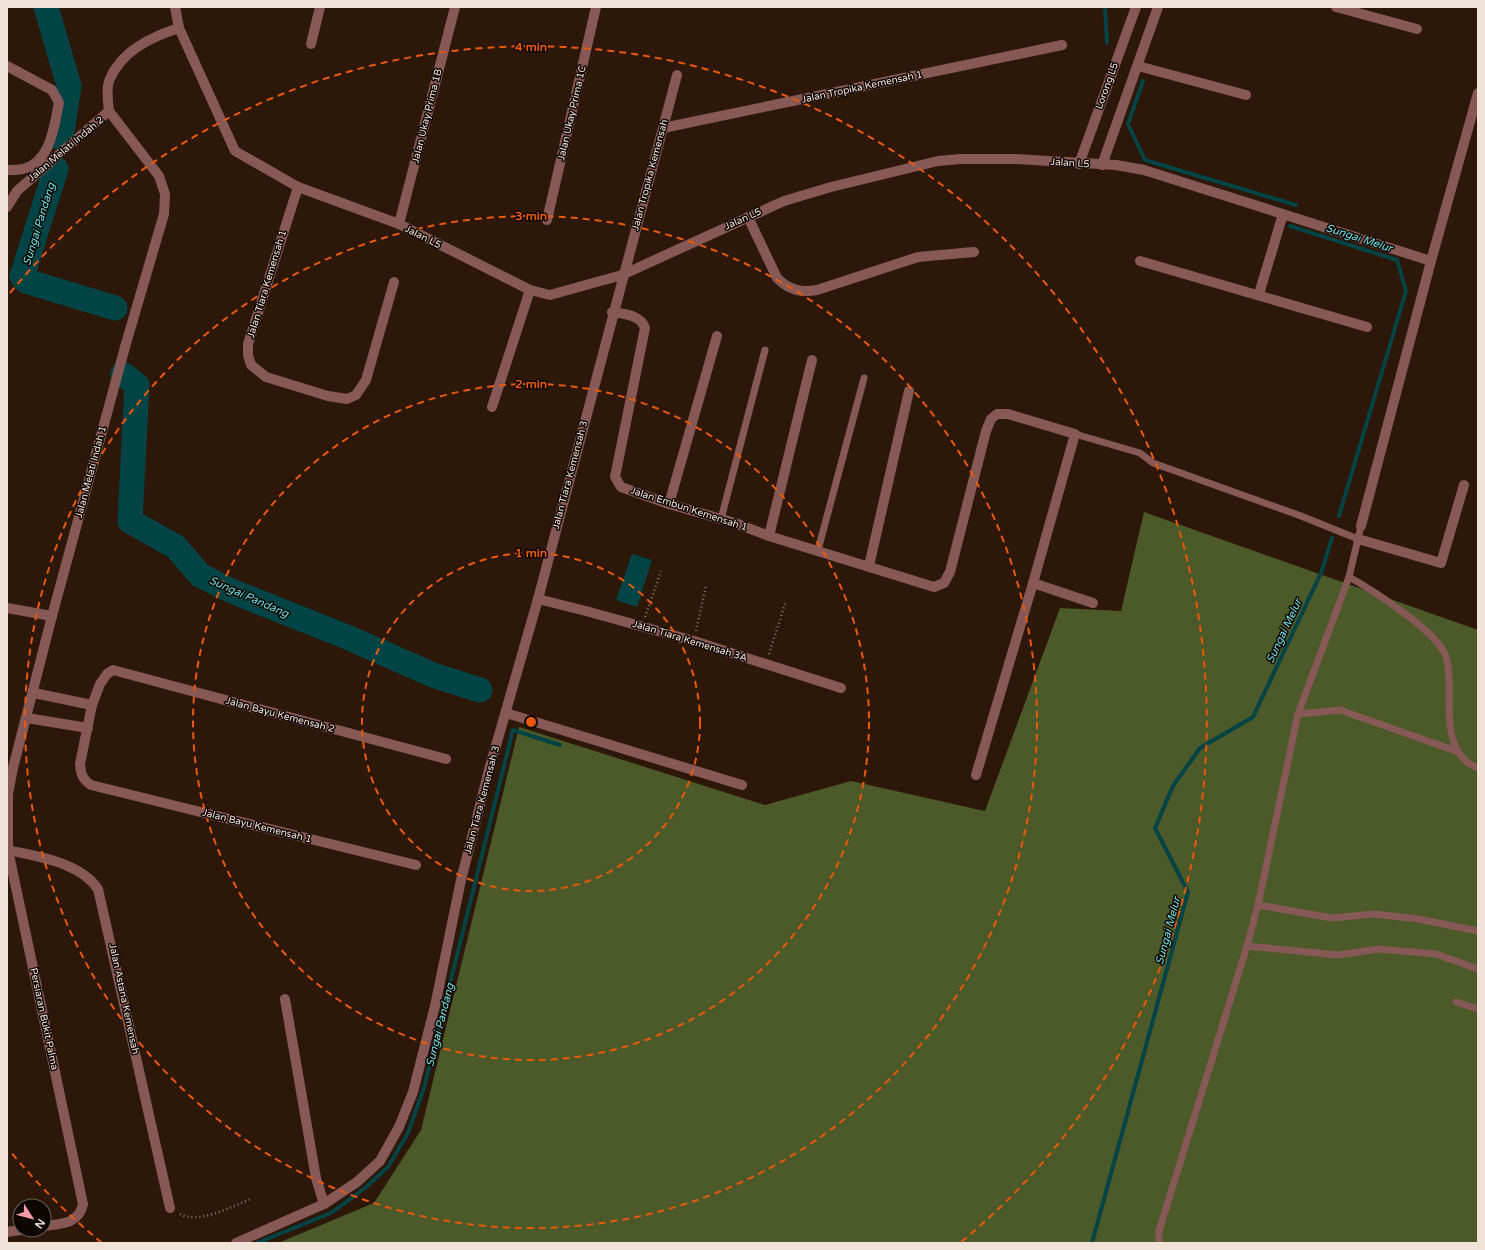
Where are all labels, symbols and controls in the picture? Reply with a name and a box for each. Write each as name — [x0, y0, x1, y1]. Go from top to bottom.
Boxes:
text: 4 min — [515, 40, 547, 54]
street label: Lorong L5 — [1093, 61, 1121, 111]
street label: Jalan Ukay Prima 1C — [555, 64, 589, 162]
street label: Jalan Ukay Prima 1B — [409, 67, 445, 164]
street label: Jalan Tropika Kemensah 1 — [800, 68, 924, 106]
street label: Jalan Melati Indah 2 — [26, 114, 106, 184]
street label: Jalan Tropika Kemensah — [629, 118, 671, 232]
street label: Jalan L5 — [1050, 156, 1090, 170]
water label: Sungai Pandang — [20, 180, 58, 267]
street label: Jalan L5 — [723, 206, 763, 232]
text: 3 min — [515, 209, 547, 223]
water label: Sungai Melur — [1324, 221, 1396, 255]
street label: Jalan L5 — [403, 223, 443, 251]
street label: Jalan Tiara Kemensah 1 — [245, 229, 289, 339]
text: 2 min — [515, 377, 547, 391]
street label: Jalan Tiara Kemensah 3 — [550, 419, 590, 531]
street label: Jalan Melati Indah 1 — [73, 425, 109, 519]
street label: Jalan Embun Kemensah 1 — [629, 484, 749, 534]
text: 1 min — [515, 546, 547, 560]
water label: Sungai Pandang — [207, 574, 292, 621]
water label: Sungai Melur — [1263, 595, 1305, 665]
street label: Jalan Tiara Kemensah 3A — [631, 618, 749, 664]
street label: Jalan Bayu Kemensah 2 — [224, 695, 336, 735]
centre of rings — [524, 715, 538, 729]
street label: Jalan Tiara Kemensah 3 — [462, 744, 502, 856]
street label: Jalan Bayu Kemensah 1 — [201, 807, 313, 845]
water label: Sungai Melur — [1153, 894, 1184, 966]
street label: Jalan Astana Kemensah — [106, 943, 142, 1055]
street label: Persiaran Bukit Palma — [27, 967, 61, 1071]
water label: Sungai Pandang — [423, 981, 457, 1068]
north arrow — [12, 1198, 52, 1238]
text: N — [32, 1216, 48, 1231]

